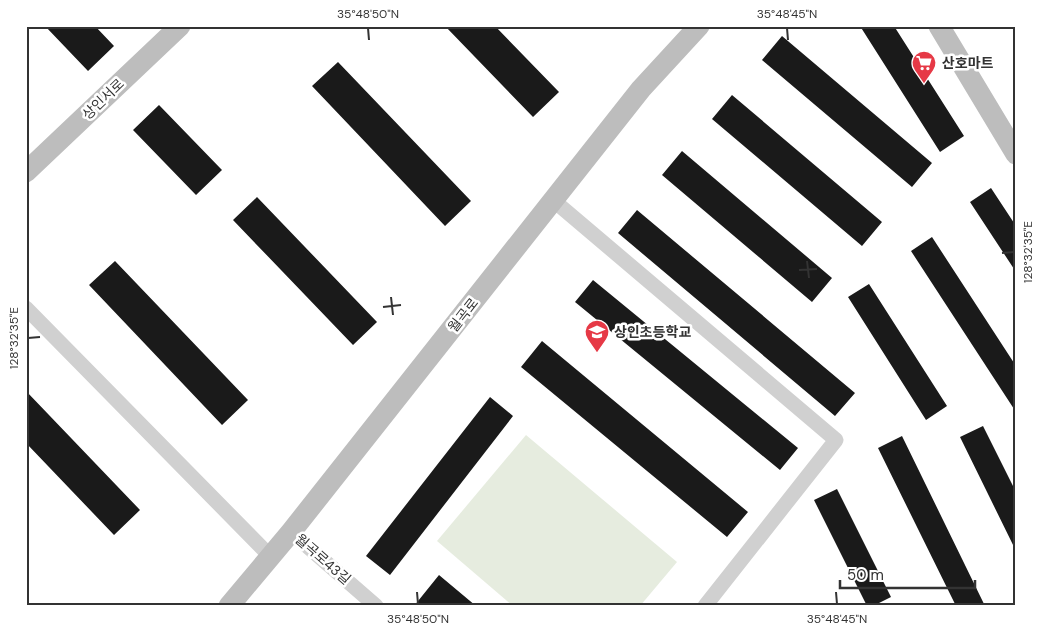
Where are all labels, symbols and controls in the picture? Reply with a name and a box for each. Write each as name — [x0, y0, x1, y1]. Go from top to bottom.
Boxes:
text: 35°48'50"N — [337, 6, 399, 22]
text: 35°48'45"N — [757, 6, 817, 22]
supermarket icon: 산호마트 — [911, 50, 937, 84]
place label: 산호마트 — [942, 54, 994, 72]
street label: 상인서로 — [78, 75, 128, 123]
text: 128°32'35"E — [1020, 221, 1036, 283]
street label: 월곡로 — [444, 294, 482, 336]
text: 128°32'35"E — [6, 307, 22, 369]
school or university icon: 상인초등학교 — [584, 319, 610, 353]
place label: 상인초등학교 — [614, 323, 691, 341]
street label: 월곡로43길 — [291, 530, 355, 588]
scale bar — [840, 557, 974, 589]
text: 50 m — [847, 565, 884, 585]
text: 35°48'50"N — [387, 611, 449, 627]
text: 35°48'45"N — [807, 611, 867, 627]

